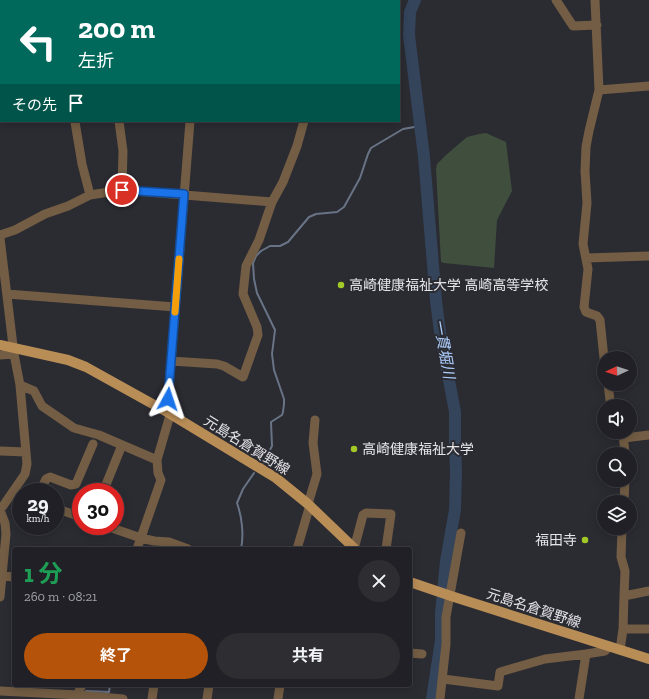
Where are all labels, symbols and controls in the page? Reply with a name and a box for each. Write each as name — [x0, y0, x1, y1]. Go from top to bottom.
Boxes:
text: 200 m — [78, 12, 155, 45]
icon: left — [12, 16, 64, 68]
text: 左折 — [78, 50, 114, 72]
icon: arrive — [65, 92, 87, 114]
text: その先 — [12, 96, 57, 114]
pin — [105, 173, 139, 207]
icon: arrive — [111, 179, 133, 201]
place label: 高崎健康福祉大学 高崎高等学校 — [349, 277, 548, 294]
marker: 高崎健康福祉大学 高崎高等学校 — [336, 280, 346, 290]
water label: 一貫堀川 — [430, 318, 458, 382]
north arrow — [597, 351, 637, 391]
map controls — [597, 351, 637, 535]
position arrow — [147, 378, 189, 420]
button: sound — [597, 399, 637, 439]
street label: 元島名倉賀野線 — [201, 412, 293, 479]
place label: 高崎健康福祉大学 — [362, 441, 474, 458]
marker: 高崎健康福祉大学 — [349, 444, 359, 454]
button: search — [597, 447, 637, 487]
speed limit sign: 30 — [72, 483, 124, 535]
text: 29 — [27, 492, 49, 516]
button: layers — [597, 495, 637, 535]
text: km/h — [27, 513, 49, 525]
place label: 福田寺 — [535, 532, 577, 549]
marker: 福田寺 — [580, 535, 590, 545]
text: 1 分 — [24, 559, 62, 588]
button: close — [358, 560, 400, 602]
street label: 元島名倉賀野線 — [485, 585, 583, 632]
text: 260 m · 08:21 — [24, 589, 97, 604]
button: 終了 — [24, 633, 208, 679]
button: 共有 — [216, 633, 400, 679]

